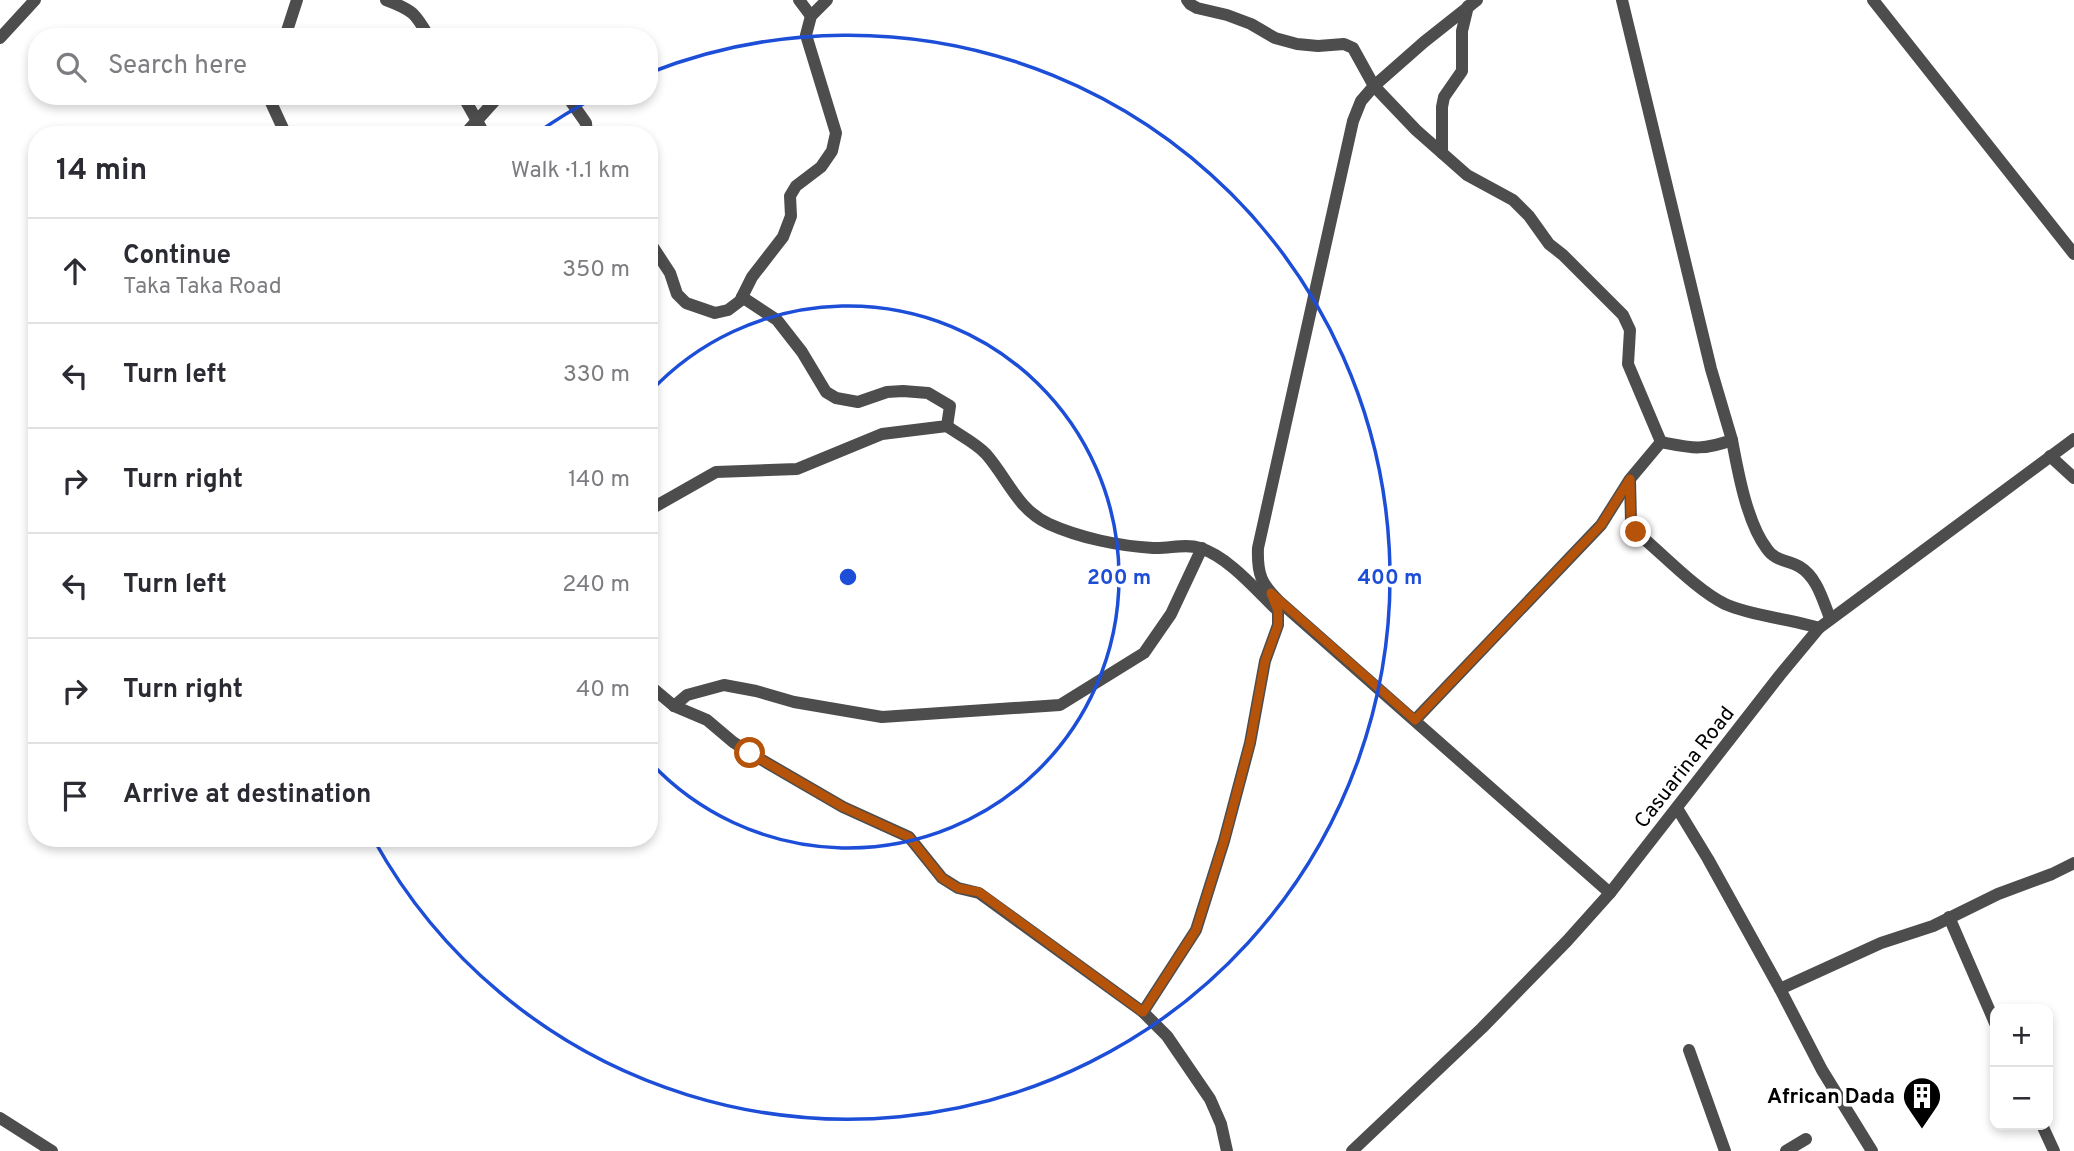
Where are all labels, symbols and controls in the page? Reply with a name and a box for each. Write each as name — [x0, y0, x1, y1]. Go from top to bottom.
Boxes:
search box — [28, 28, 658, 105]
icon: search — [52, 48, 90, 86]
text: Search here — [108, 50, 247, 83]
text: 14 min — [56, 153, 147, 190]
text: Walk · 1.1 km — [511, 157, 630, 186]
text: Continue — [123, 240, 231, 273]
icon: ahead — [56, 252, 94, 290]
text: 350 m — [562, 256, 630, 285]
text: Taka Taka Road — [123, 273, 282, 302]
icon: left — [56, 357, 94, 395]
text: Turn left — [123, 359, 227, 392]
text: 330 m — [563, 361, 630, 390]
icon: right — [56, 462, 94, 500]
text: Turn right — [123, 464, 243, 497]
text: 140 m — [568, 466, 630, 495]
route end — [1620, 516, 1651, 547]
centre of rings — [836, 565, 860, 589]
text: 200 m — [1087, 565, 1151, 592]
text: 400 m — [1358, 565, 1422, 592]
icon: left — [56, 567, 94, 605]
text: Turn left — [123, 569, 227, 602]
text: 240 m — [562, 571, 630, 600]
icon: right — [56, 672, 94, 710]
text: Turn right — [123, 674, 243, 707]
text: 40 m — [576, 676, 630, 705]
street label: Casuarina Road — [1629, 702, 1741, 834]
route start — [734, 737, 765, 768]
icon: arrive — [56, 777, 94, 815]
text: Arrive at destination — [123, 779, 371, 812]
map controls — [1990, 1004, 2053, 1130]
button: + — [1990, 1004, 2053, 1067]
button: − — [1990, 1067, 2053, 1130]
building icon: African Dada — [1901, 1075, 1943, 1130]
place label: African Dada — [1767, 1084, 1895, 1111]

